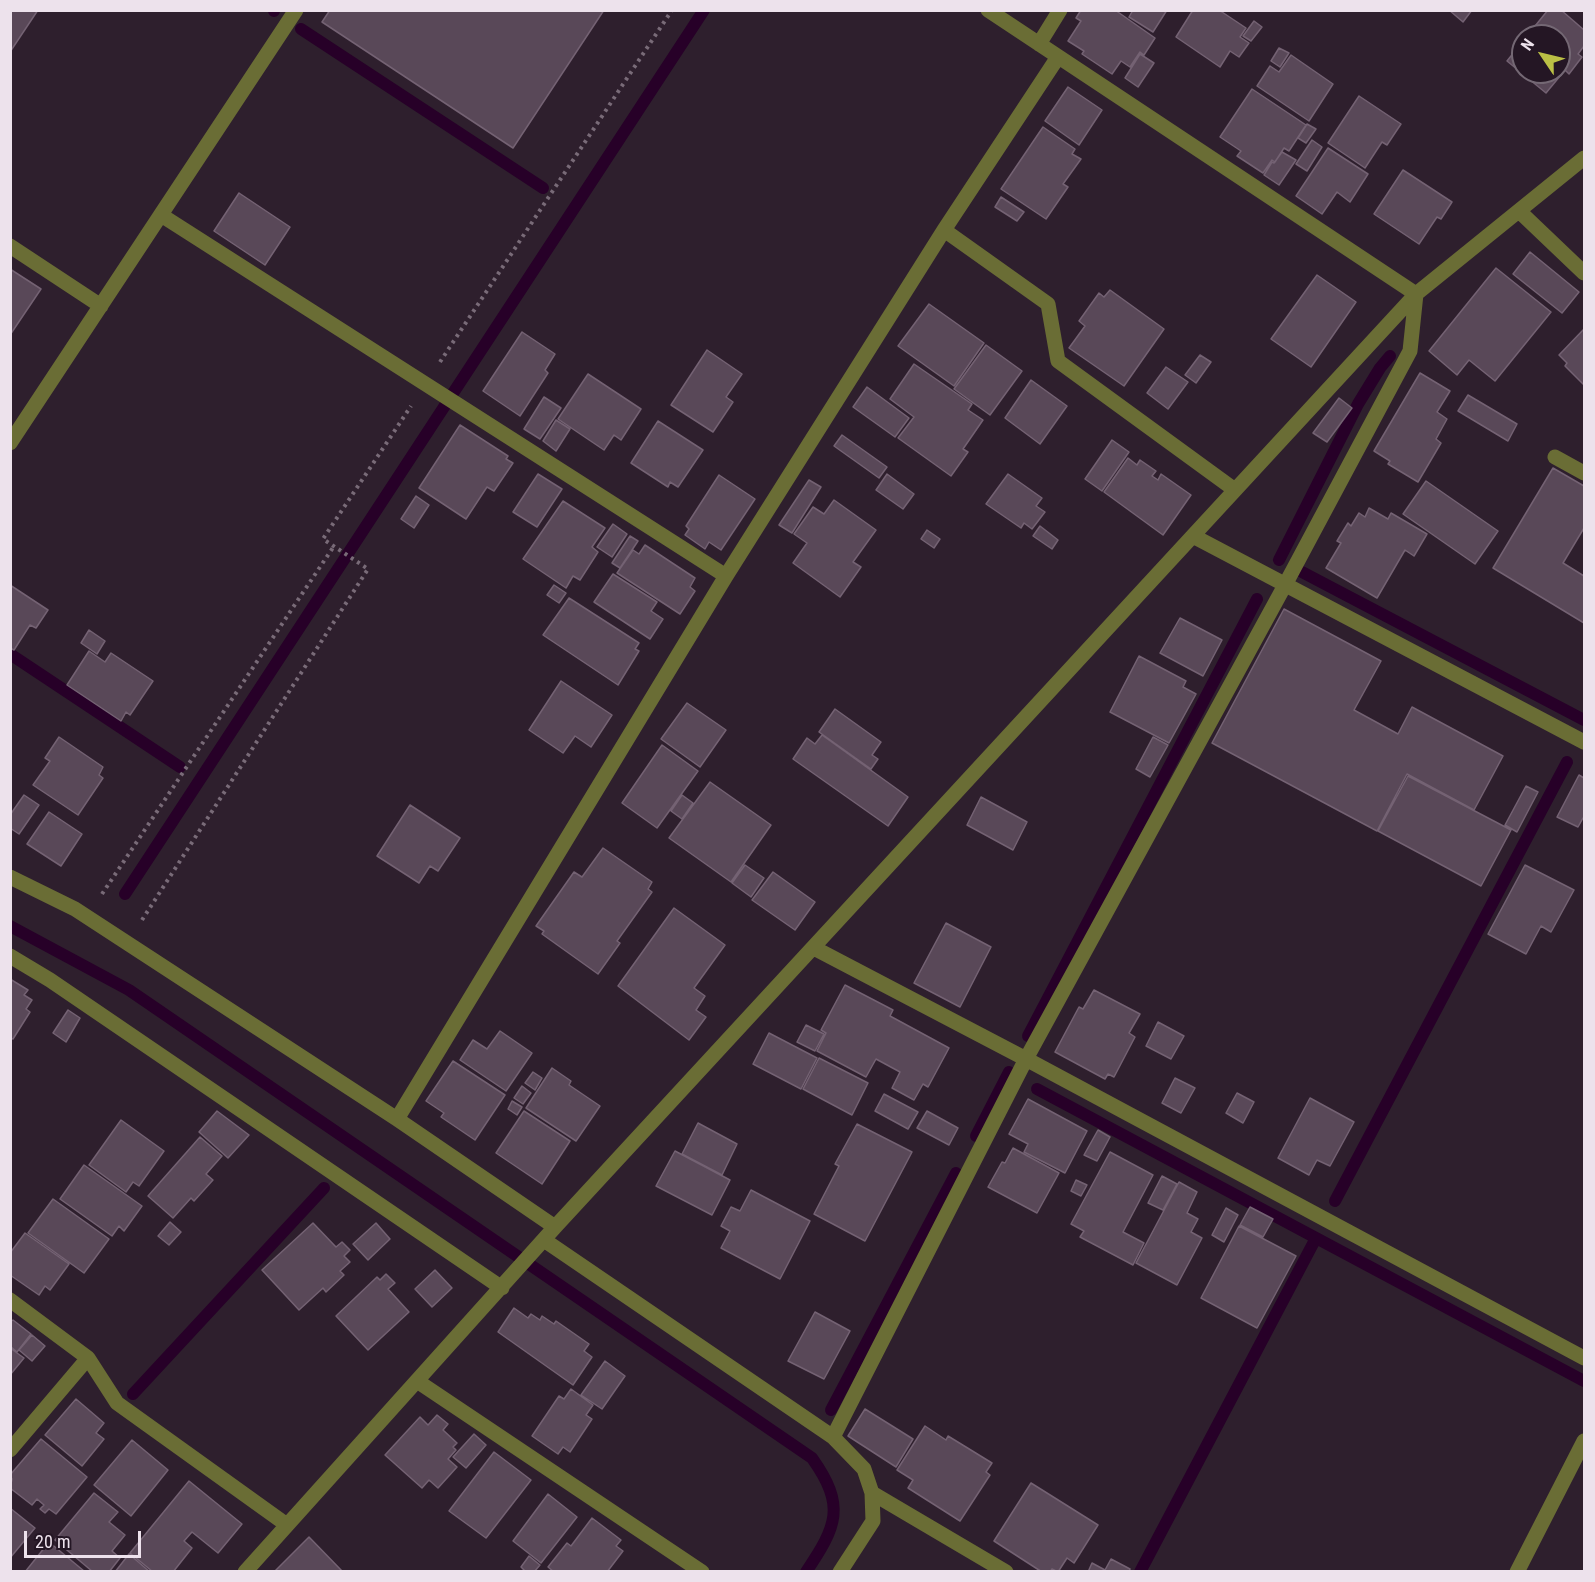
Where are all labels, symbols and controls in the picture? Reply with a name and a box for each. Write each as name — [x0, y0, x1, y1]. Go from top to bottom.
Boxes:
north arrow — [1511, 24, 1571, 84]
text: N — [1517, 35, 1538, 54]
scale bar — [27, 1519, 144, 1557]
text: 20 m — [35, 1531, 70, 1552]

